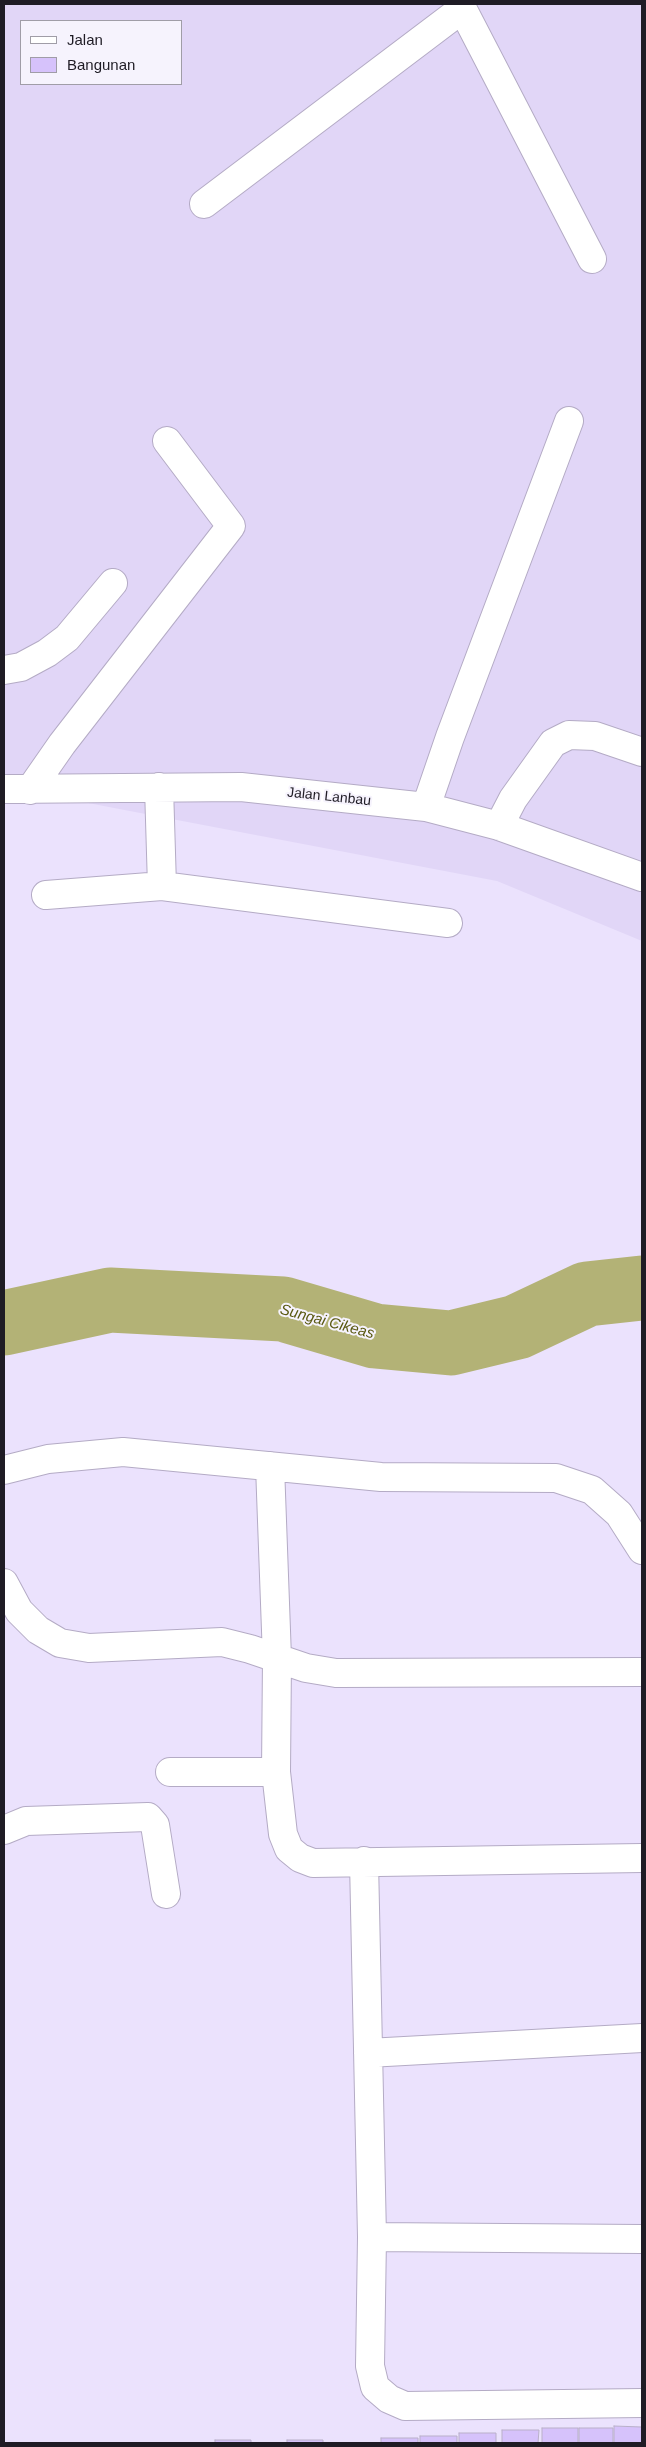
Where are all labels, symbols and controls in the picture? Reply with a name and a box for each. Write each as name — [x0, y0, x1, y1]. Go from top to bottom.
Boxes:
legend — [20, 20, 182, 85]
text: Jalan — [67, 31, 103, 48]
text: Bangunan — [67, 56, 135, 73]
street label: Jalan Lanbau — [286, 784, 372, 810]
water label: Sungai Cikeas — [278, 1301, 376, 1343]

